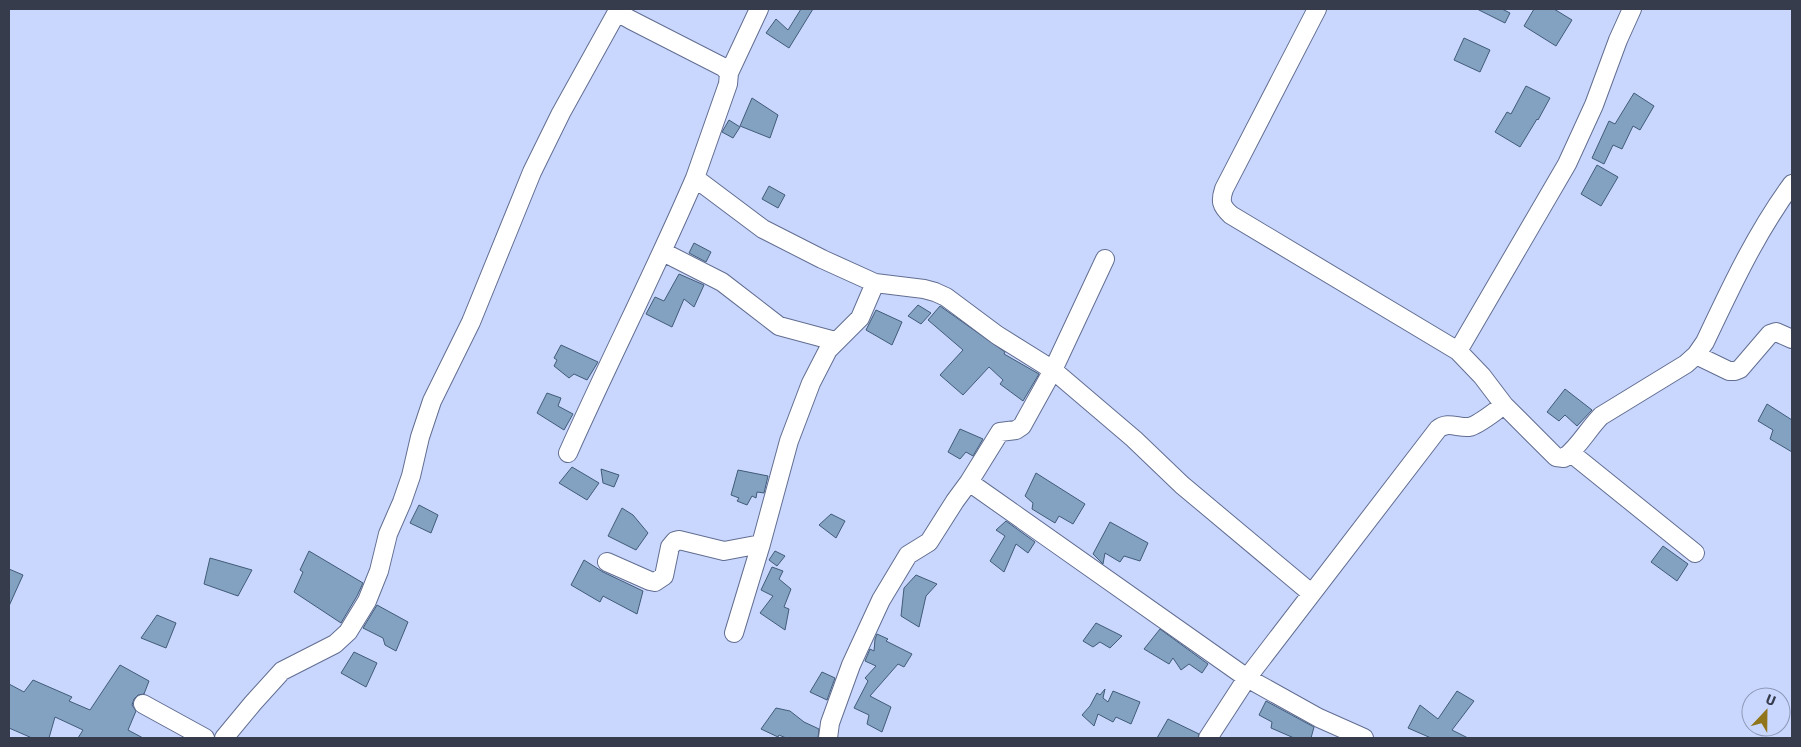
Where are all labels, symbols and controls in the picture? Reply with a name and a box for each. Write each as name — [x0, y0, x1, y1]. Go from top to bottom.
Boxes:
north arrow — [1741, 687, 1791, 737]
text: U — [1763, 691, 1778, 710]

